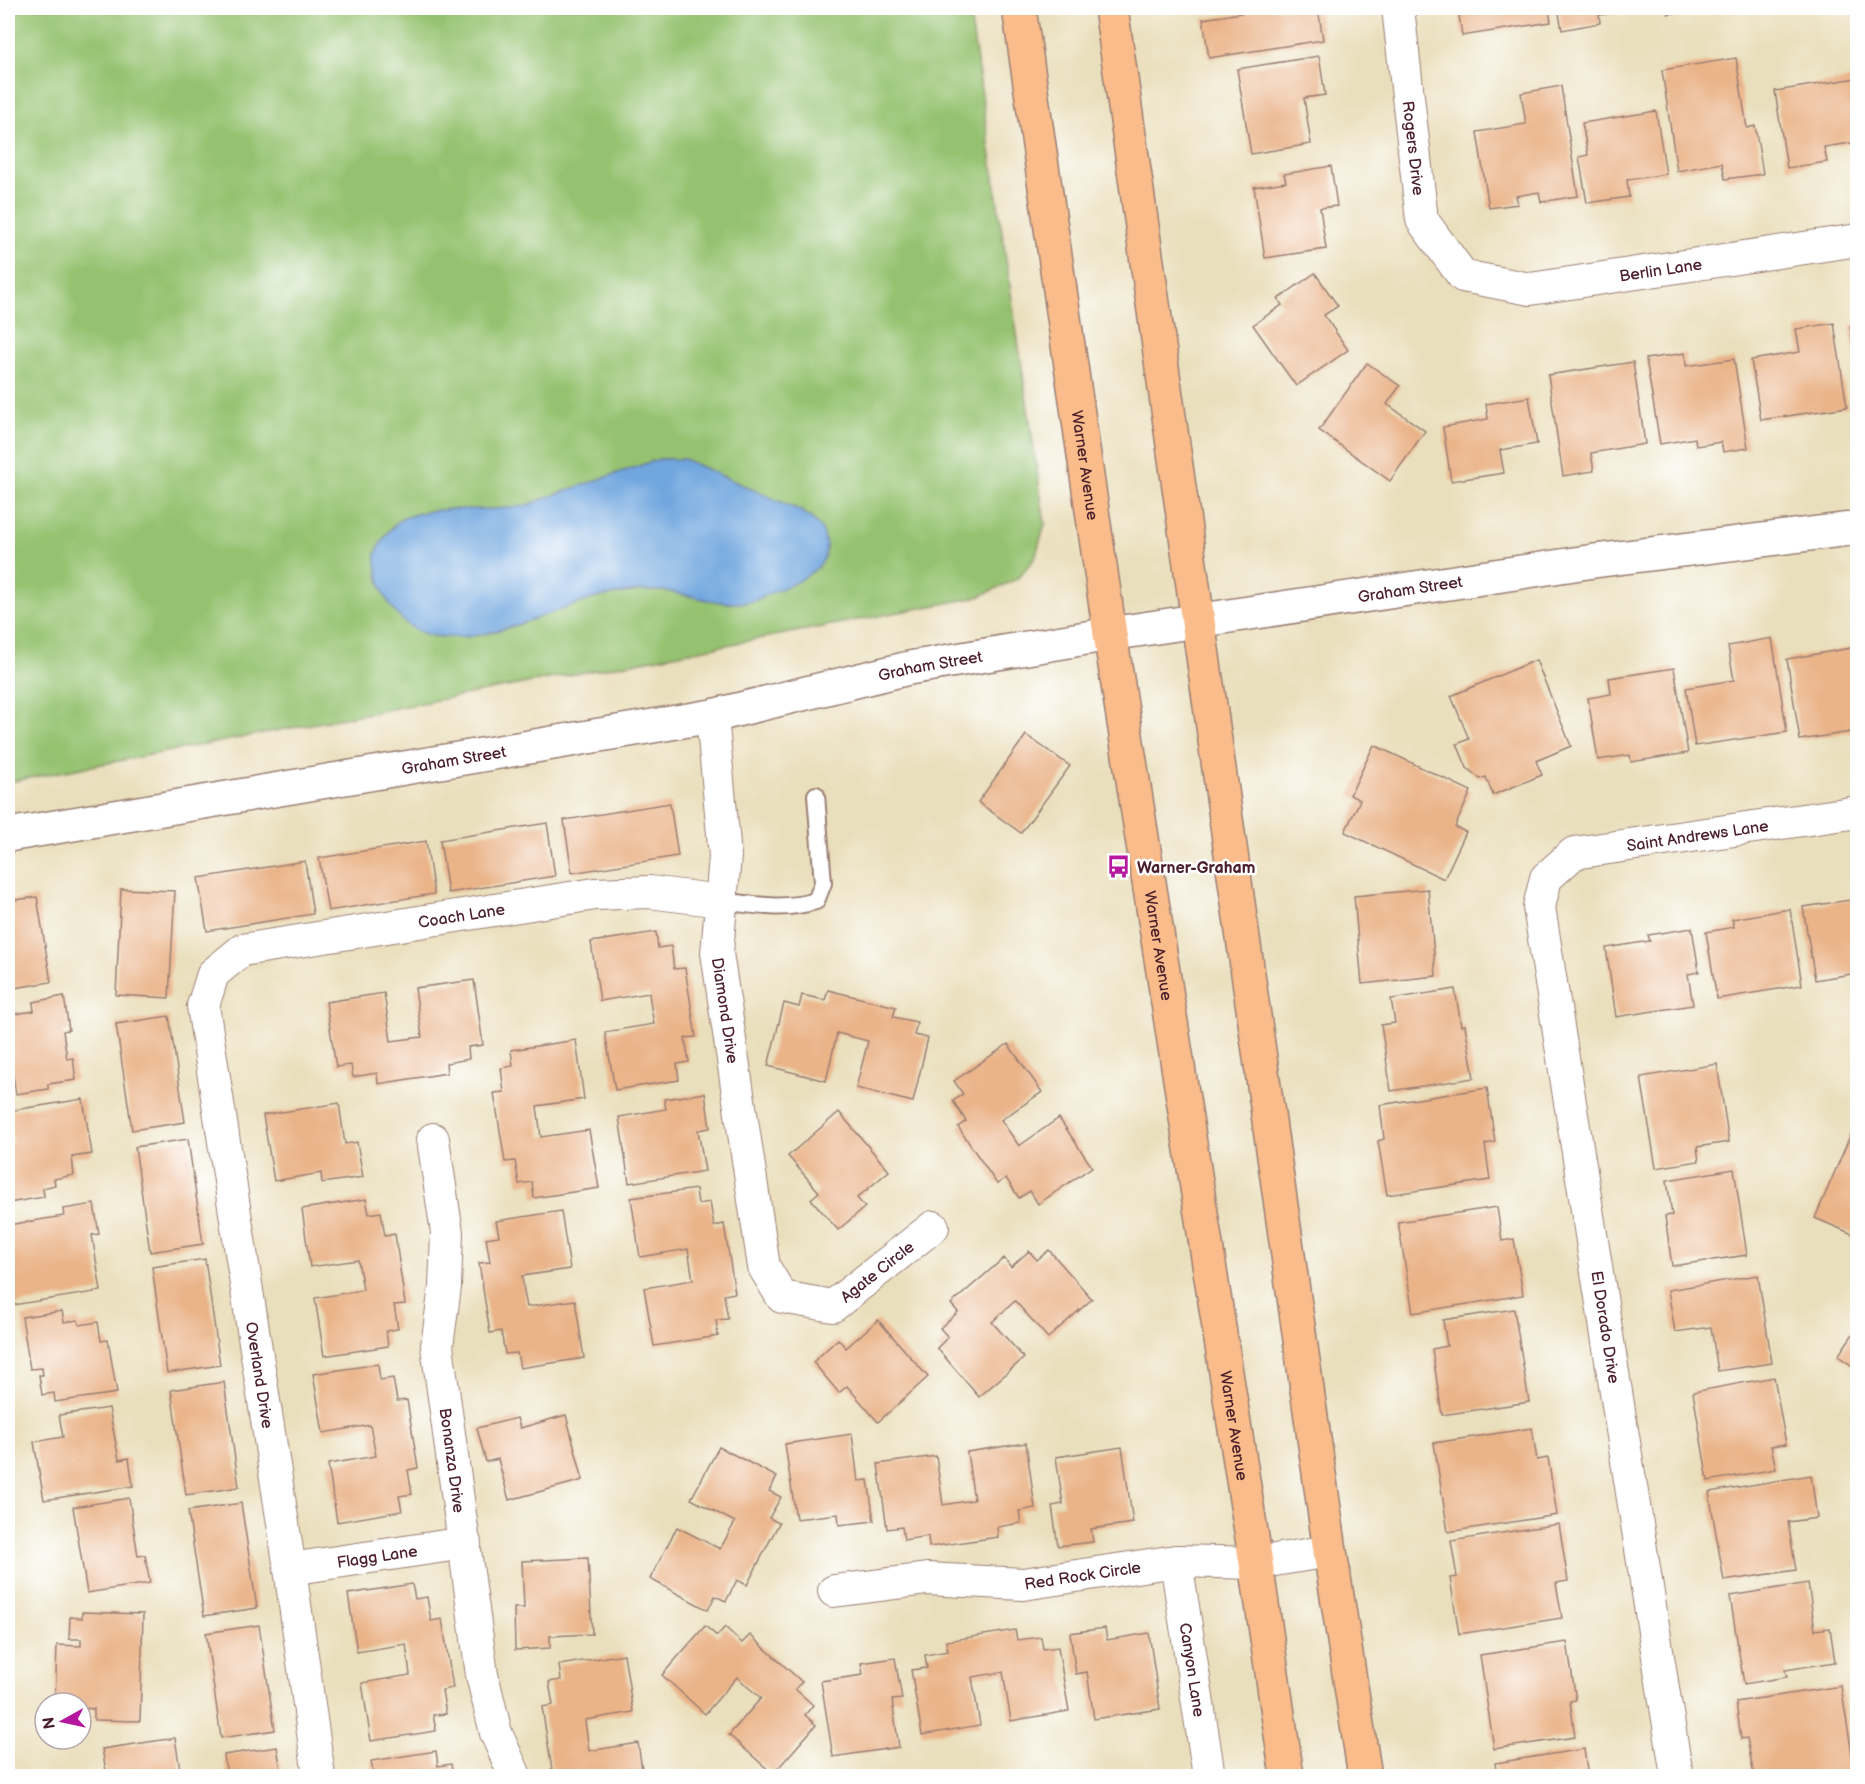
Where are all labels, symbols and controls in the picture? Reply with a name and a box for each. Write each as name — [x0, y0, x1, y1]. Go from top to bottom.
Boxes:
street label: Rogers Drive — [1398, 100, 1427, 197]
street label: Berlin Lane — [1618, 255, 1704, 287]
street label: Warner Avenue — [1067, 409, 1101, 522]
street label: Graham Street — [1357, 573, 1464, 608]
street label: Graham Street — [876, 648, 984, 686]
street label: Graham Street — [400, 743, 508, 779]
street label: Saint Andrews Lane — [1626, 817, 1770, 856]
bus stop icon: Warner-Graham — [1106, 854, 1132, 880]
place label: Warner-Graham — [1137, 859, 1255, 878]
street label: Warner Avenue — [1139, 890, 1176, 1003]
street label: Coach Lane — [417, 900, 507, 933]
street label: Diamond Drive — [707, 956, 742, 1065]
street label: Agate Circle — [837, 1238, 919, 1307]
street label: El Dorado Drive — [1586, 1270, 1623, 1385]
street label: Overland Drive — [241, 1321, 276, 1430]
street label: Warner Avenue — [1215, 1370, 1251, 1483]
street label: Bonanza Drive — [435, 1407, 468, 1515]
street label: Flagg Lane — [336, 1542, 419, 1573]
street label: Red Rock Circle — [1023, 1558, 1143, 1595]
street label: Canyon Lane — [1175, 1622, 1208, 1719]
north arrow — [33, 1691, 93, 1751]
text: N — [39, 1716, 60, 1730]

